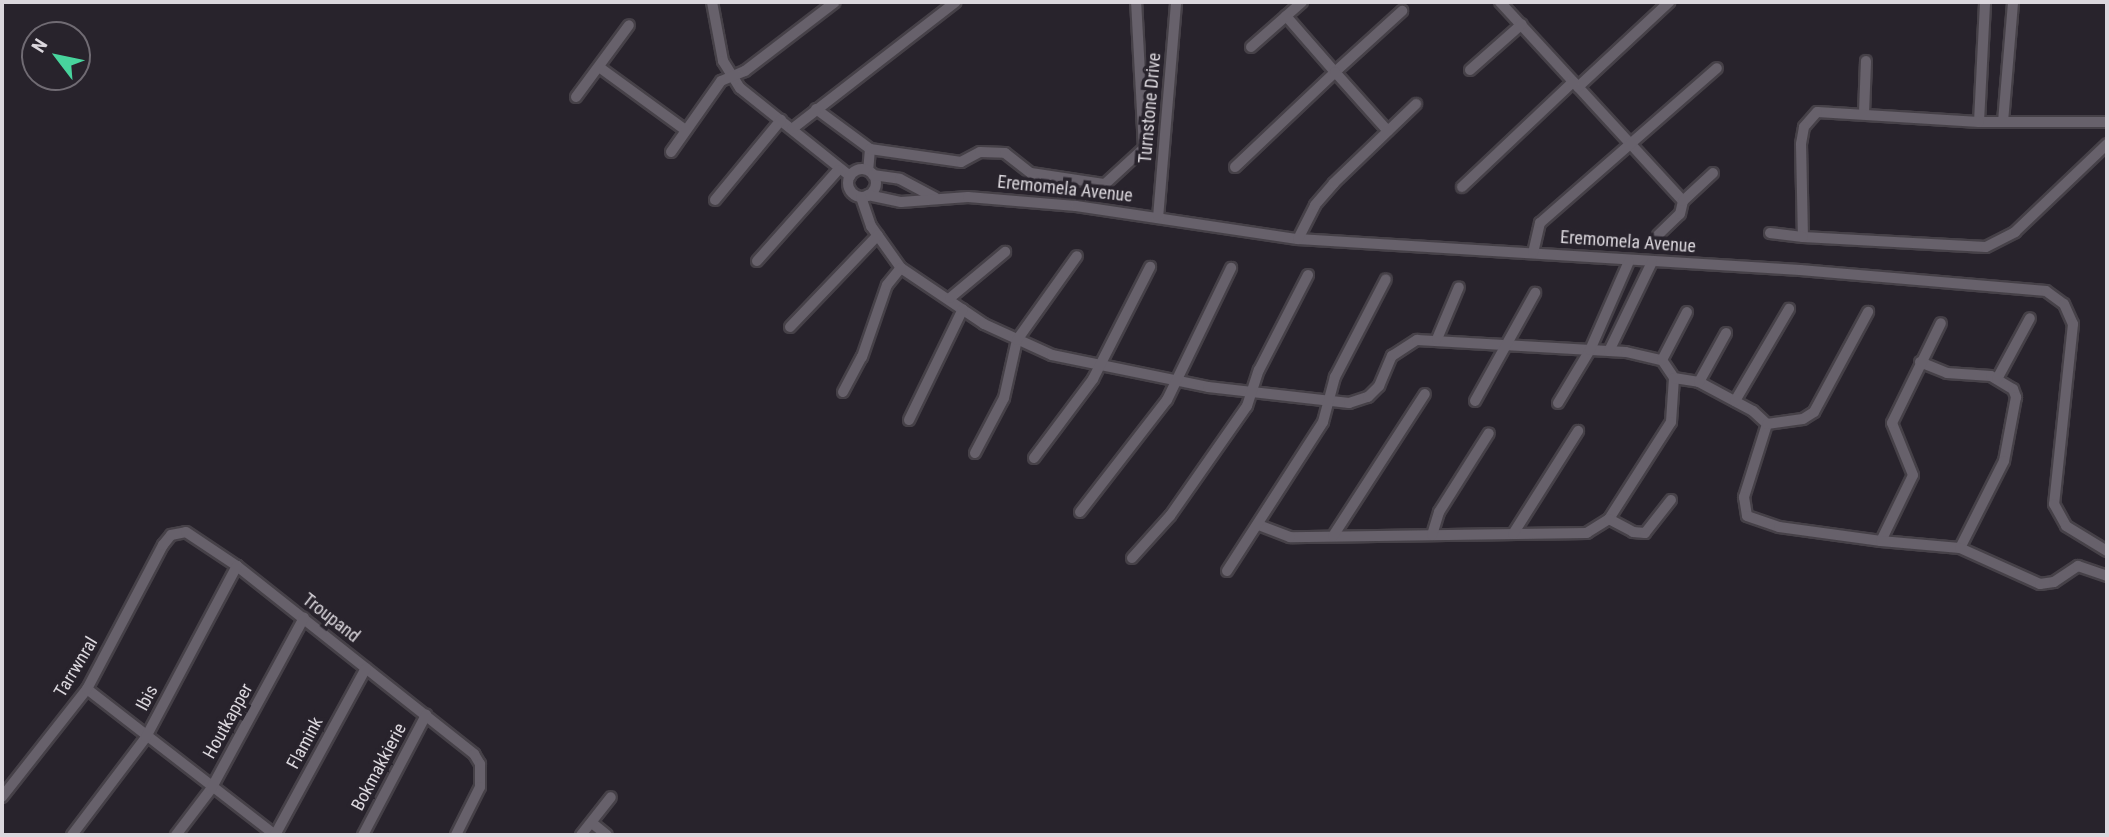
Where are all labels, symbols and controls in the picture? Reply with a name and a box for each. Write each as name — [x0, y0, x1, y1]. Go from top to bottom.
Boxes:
north arrow — [21, 21, 91, 91]
text: N — [27, 35, 52, 57]
street label: Turnstone Drive — [1134, 52, 1166, 164]
street label: Eremomela Avenue — [996, 171, 1134, 207]
street label: Eremomela Avenue — [1559, 226, 1697, 258]
street label: Troupand — [298, 589, 364, 647]
street label: Tarrwnral — [50, 633, 102, 701]
street label: Houtkapper — [199, 680, 257, 762]
street label: Ibis — [131, 682, 163, 714]
street label: Flamink — [282, 713, 328, 773]
street label: Bokmakkierie — [347, 720, 411, 814]

